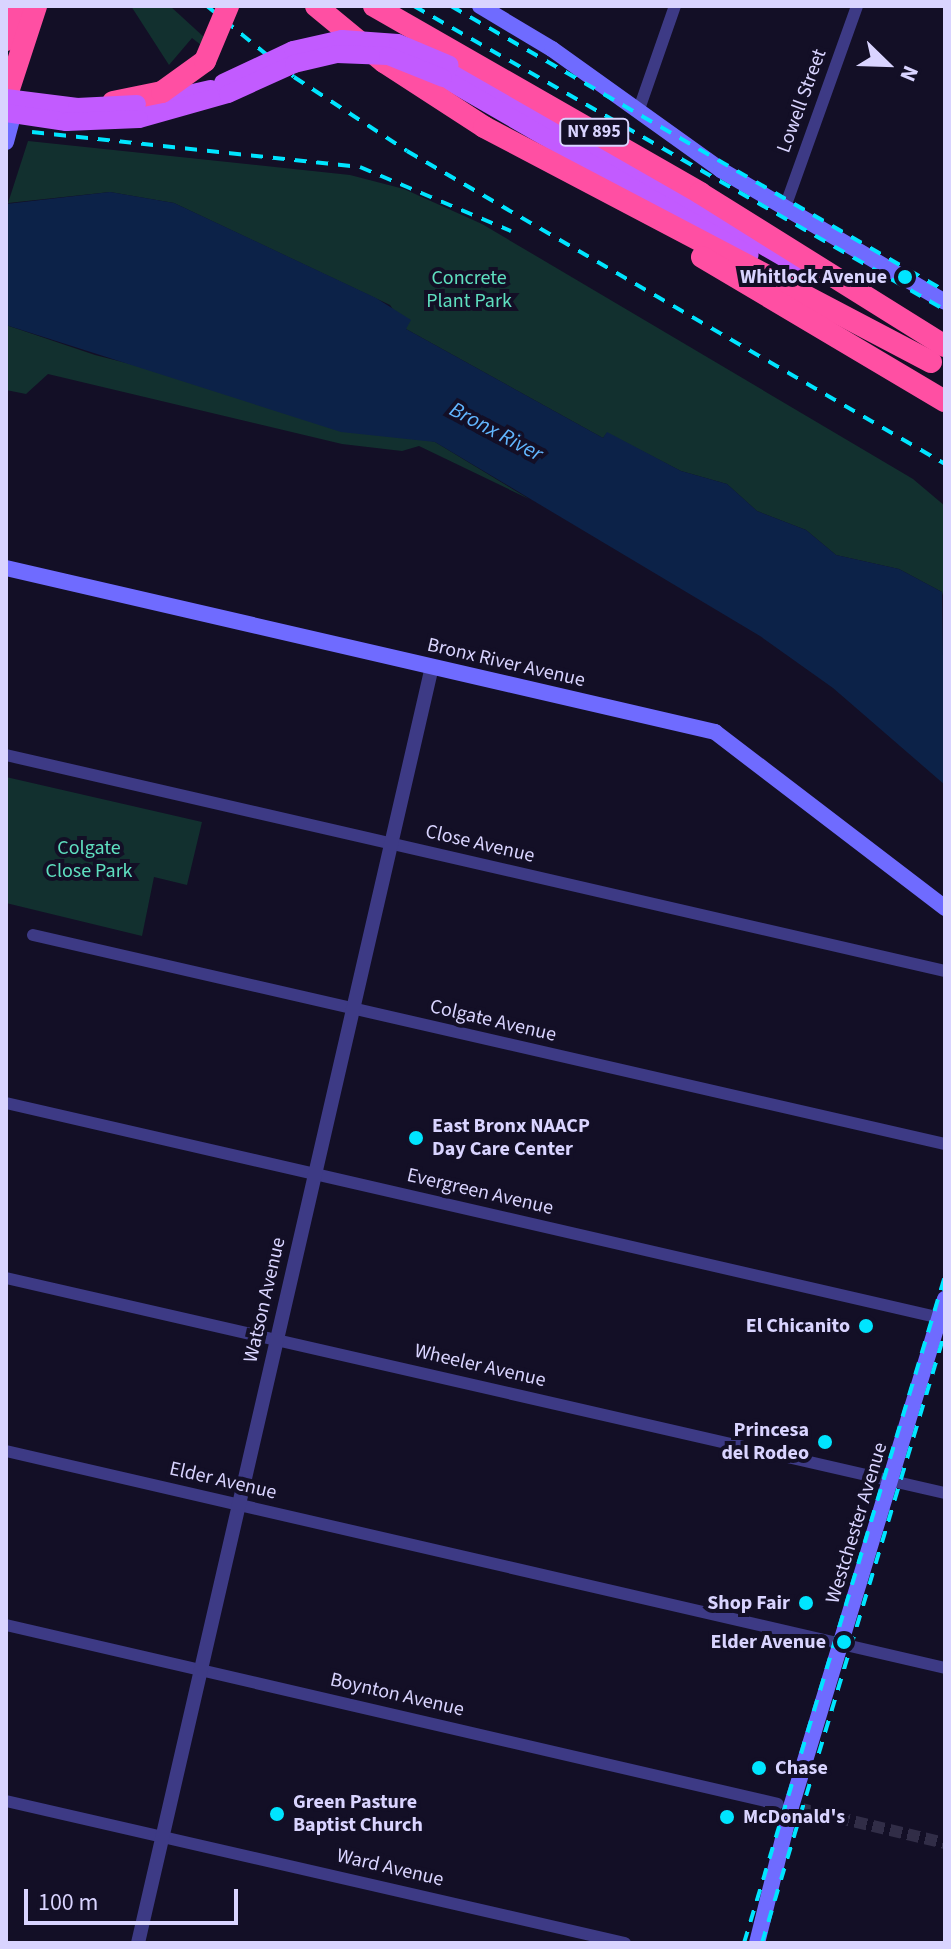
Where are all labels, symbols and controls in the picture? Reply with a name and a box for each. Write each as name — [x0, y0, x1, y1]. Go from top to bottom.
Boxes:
north arrow — [847, 24, 927, 104]
street label: Lowell Street — [772, 46, 832, 156]
text: N — [892, 60, 927, 86]
road number: NY 895 — [558, 118, 630, 146]
place label: Whitlock Avenue — [740, 265, 887, 289]
marker: Whitlock Avenue — [894, 266, 916, 288]
park label: Concrete Plant Park — [426, 267, 512, 314]
water label: Bronx River — [445, 396, 547, 468]
street label: Bronx River Avenue — [425, 633, 587, 693]
street label: Close Avenue — [423, 820, 537, 868]
park label: Colgate Close Park — [45, 836, 133, 883]
street label: Colgate Avenue — [427, 995, 559, 1047]
place label: East Bronx NAACP Day Care Center — [432, 1114, 590, 1161]
marker: East Bronx NAACP Day Care Center — [407, 1129, 425, 1147]
street label: Evergreen Avenue — [404, 1163, 556, 1221]
street label: Watson Avenue — [239, 1235, 291, 1365]
place label: El Chicanito — [746, 1314, 850, 1338]
marker: El Chicanito — [857, 1317, 875, 1335]
street label: Wheeler Avenue — [412, 1339, 548, 1393]
place label: Princesa del Rodeo — [721, 1418, 809, 1465]
marker: Princesa del Rodeo — [816, 1433, 834, 1451]
street label: Westchester Avenue — [821, 1440, 893, 1606]
street label: Elder Avenue — [167, 1457, 279, 1505]
place label: Shop Fair — [707, 1591, 790, 1615]
marker: Shop Fair — [797, 1594, 815, 1612]
place label: Elder Avenue — [711, 1630, 826, 1654]
marker: Elder Avenue — [833, 1631, 855, 1653]
street label: Boynton Avenue — [328, 1668, 466, 1722]
place label: Chase — [775, 1756, 828, 1780]
marker: Chase — [750, 1759, 768, 1777]
place label: Green Pasture Baptist Church — [293, 1790, 423, 1837]
marker: Green Pasture Baptist Church — [268, 1805, 286, 1823]
place label: McDonald's — [743, 1805, 845, 1829]
marker: McDonald's — [718, 1808, 736, 1826]
street label: Ward Avenue — [334, 1844, 446, 1892]
scale bar — [28, 1873, 242, 1923]
text: 100 m — [38, 1885, 98, 1920]

